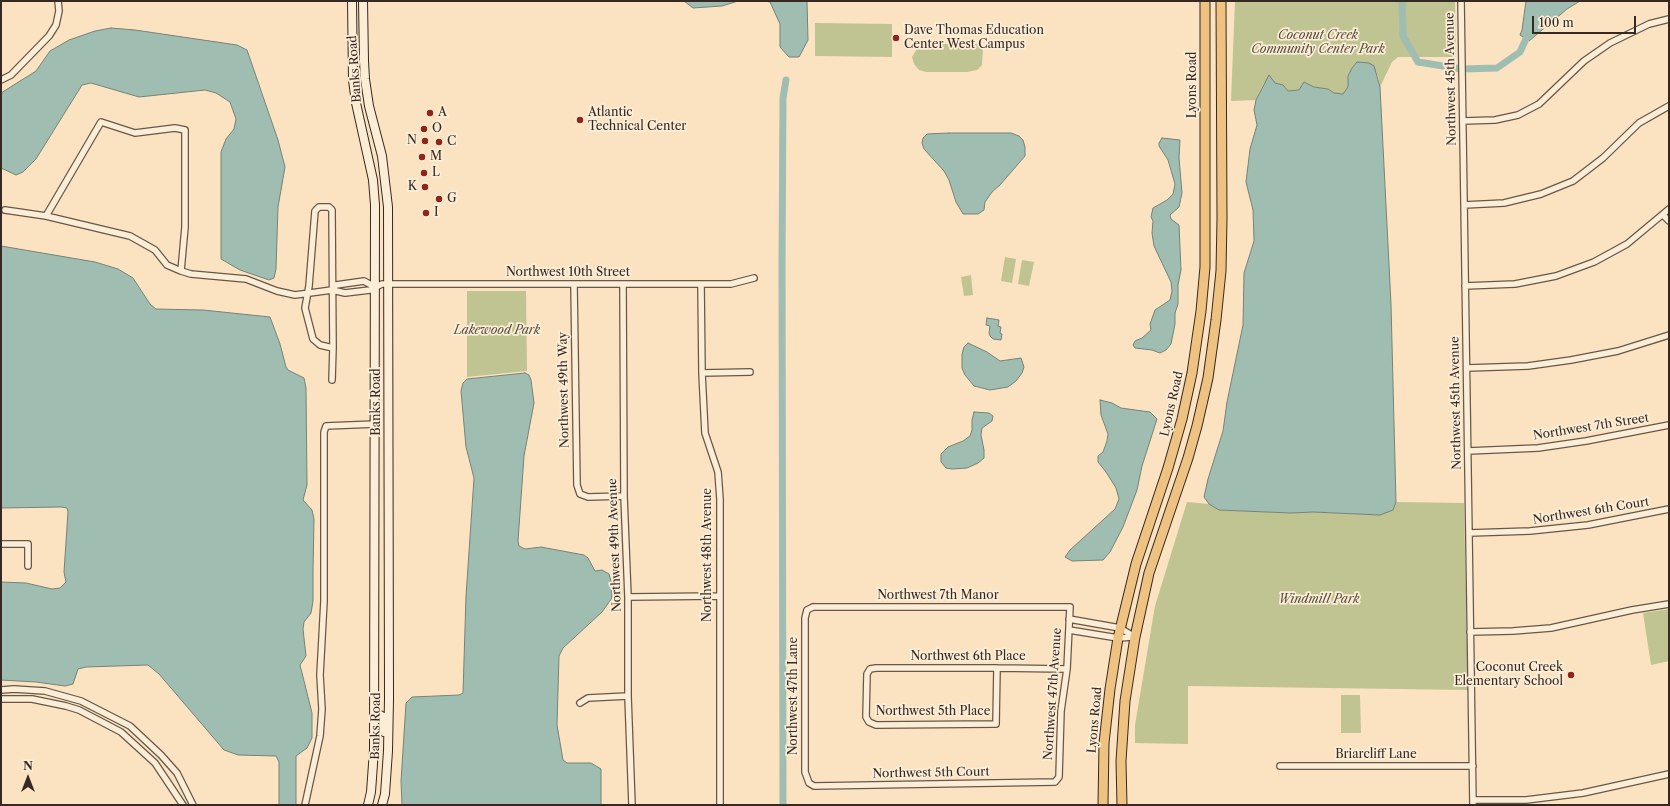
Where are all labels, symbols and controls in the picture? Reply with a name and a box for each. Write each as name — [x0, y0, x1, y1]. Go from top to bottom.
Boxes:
scale bar — [1534, 8, 1638, 34]
street label: Northwest 45th Avenue — [1443, 12, 1459, 146]
text: 100 m — [1539, 15, 1574, 30]
place label: Dave Thomas Education Center West Campus — [904, 24, 1044, 52]
park label: Coconut Creek Community Center Park — [1251, 29, 1385, 57]
marker: Dave Thomas Education Center West Campus — [891, 33, 901, 43]
street label: Banks Road — [345, 35, 365, 103]
street label: Lyons Road — [1186, 52, 1200, 118]
place label: A — [438, 106, 447, 120]
place label: Atlantic Technical Center — [588, 106, 686, 134]
marker: A — [425, 108, 435, 118]
marker: Atlantic Technical Center — [575, 115, 585, 125]
place label: O — [432, 122, 442, 136]
marker: O — [419, 124, 429, 134]
place label: N — [407, 134, 417, 148]
place label: C — [447, 135, 456, 149]
marker: N — [420, 136, 430, 146]
marker: C — [434, 137, 444, 147]
place label: M — [430, 150, 442, 164]
marker: M — [417, 152, 427, 162]
place label: L — [432, 166, 440, 180]
marker: L — [419, 168, 429, 178]
place label: K — [408, 180, 417, 194]
marker: K — [420, 182, 430, 192]
place label: G — [447, 192, 457, 206]
marker: G — [434, 194, 444, 204]
place label: I — [434, 206, 439, 220]
marker: I — [421, 208, 431, 218]
street label: Northwest 10th Street — [506, 266, 630, 280]
park label: Lakewood Park — [454, 324, 540, 338]
street label: Northwest 49th Way — [556, 332, 572, 448]
street label: Northwest 45th Avenue — [1448, 336, 1464, 470]
street label: Banks Road — [370, 368, 384, 436]
street label: Lyons Road — [1157, 370, 1187, 438]
street label: Northwest 7th Street — [1532, 411, 1650, 443]
street label: Northwest 49th Avenue — [605, 478, 625, 612]
street label: Northwest 48th Avenue — [701, 488, 715, 622]
street label: Northwest 6th Court — [1532, 495, 1650, 527]
street label: Northwest 7th Manor — [877, 589, 999, 603]
park label: Windmill Park — [1279, 593, 1359, 607]
street label: Northwest 47th Avenue — [1041, 627, 1065, 761]
street label: Northwest 47th Lane — [787, 637, 801, 755]
street label: Northwest 6th Place — [910, 650, 1026, 664]
place label: Coconut Creek Elementary School — [1454, 661, 1563, 689]
marker: Coconut Creek Elementary School — [1566, 670, 1576, 680]
street label: Lyons Road — [1085, 686, 1105, 754]
street label: Banks Road — [368, 692, 384, 760]
street label: Northwest 5th Place — [876, 705, 990, 719]
street label: Briarcliff Lane — [1335, 748, 1417, 762]
north arrow — [8, 758, 48, 798]
text: N — [23, 759, 33, 773]
street label: Northwest 5th Court — [872, 765, 990, 781]

